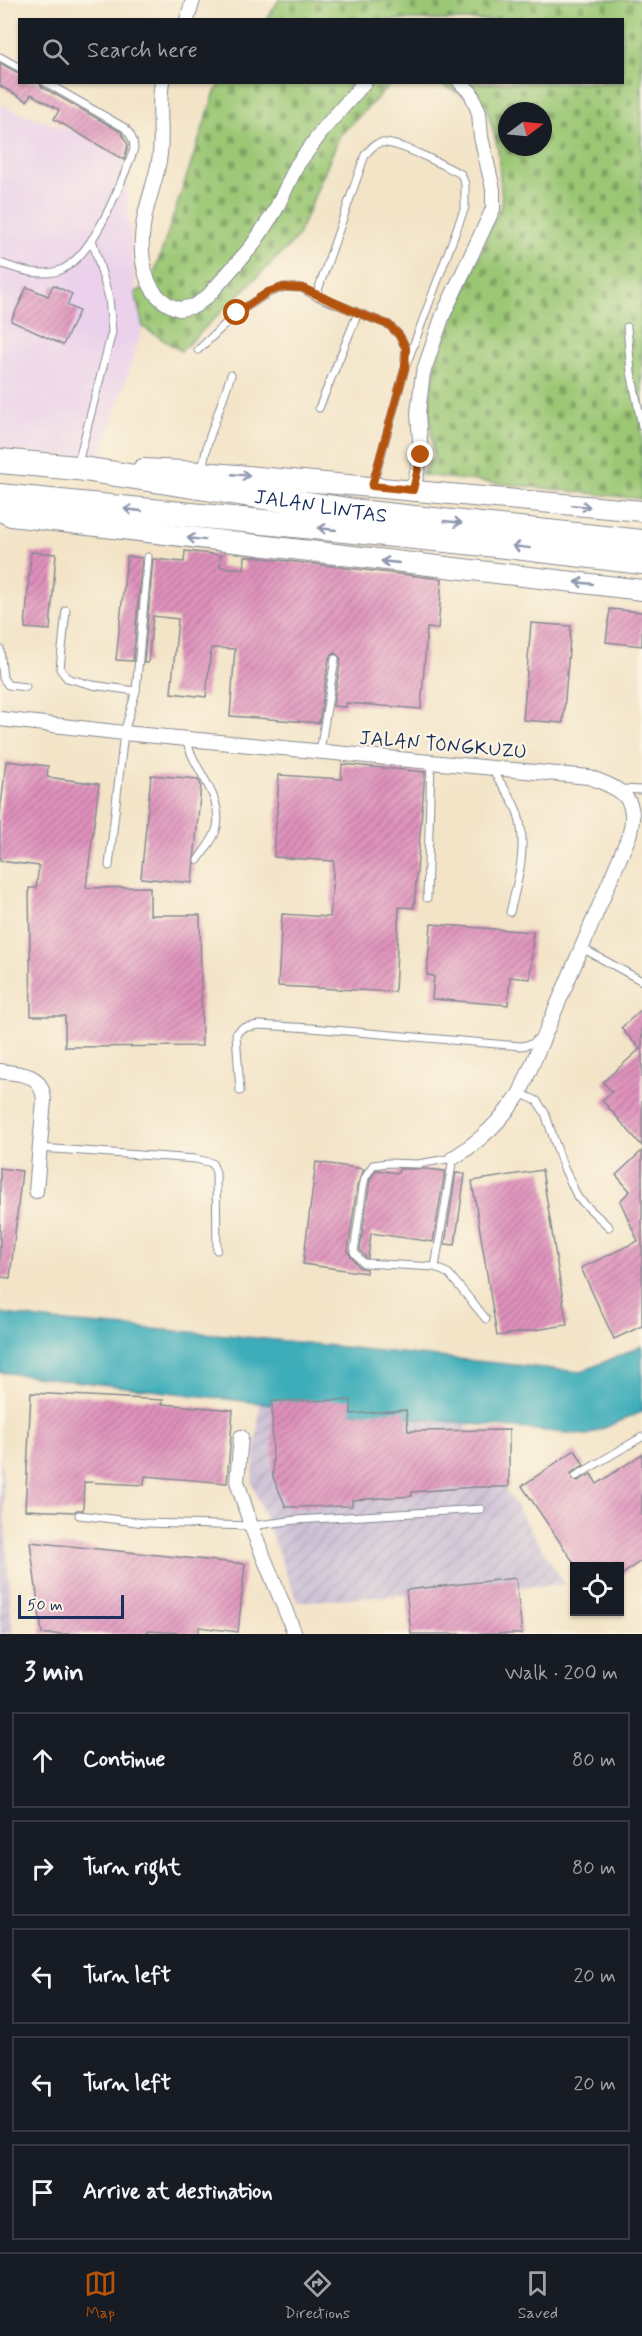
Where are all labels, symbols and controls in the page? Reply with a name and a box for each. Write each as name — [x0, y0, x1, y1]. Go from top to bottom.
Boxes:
search box — [18, 18, 624, 84]
icon: search — [39, 35, 72, 68]
text: Search here — [87, 37, 198, 65]
north arrow — [498, 102, 552, 156]
route start — [223, 299, 249, 325]
route end — [407, 441, 433, 467]
one-way arrow — [230, 470, 250, 481]
street label: JALAN LINTAS — [252, 484, 388, 530]
one-way arrow — [571, 501, 591, 512]
one-way arrow — [124, 504, 144, 515]
one-way arrow — [443, 517, 463, 528]
one-way arrow — [318, 523, 338, 534]
one-way arrow — [187, 533, 207, 544]
one-way arrow — [512, 542, 532, 553]
one-way arrow — [381, 556, 400, 567]
one-way arrow — [574, 578, 594, 589]
street label: JALAN TONGKUZU — [358, 725, 528, 766]
map controls — [570, 1562, 624, 1616]
button: locate — [570, 1562, 624, 1616]
scale bar — [18, 1592, 124, 1620]
text: 50 m — [27, 1595, 63, 1616]
text: 3 min — [24, 1656, 84, 1690]
text: Walk · 200 m — [505, 1660, 618, 1687]
icon: ahead — [26, 1744, 59, 1777]
text: Continue — [83, 1746, 165, 1774]
text: 80 m — [572, 1747, 616, 1774]
icon: right — [26, 1852, 59, 1885]
text: Turn right — [83, 1854, 181, 1882]
text: 80 m — [572, 1855, 616, 1882]
icon: left — [26, 1960, 59, 1993]
text: Turn left — [83, 1962, 171, 1990]
text: 20 m — [573, 1963, 616, 1990]
icon: left — [26, 2068, 59, 2101]
text: Turn left — [83, 2070, 171, 2098]
text: 20 m — [573, 2071, 616, 2098]
icon: arrive — [26, 2176, 59, 2209]
text: Arrive at destination — [83, 2178, 273, 2206]
tab: Map — [84, 2267, 117, 2324]
tab: Directions — [284, 2267, 350, 2324]
tab: Saved — [518, 2267, 558, 2324]

